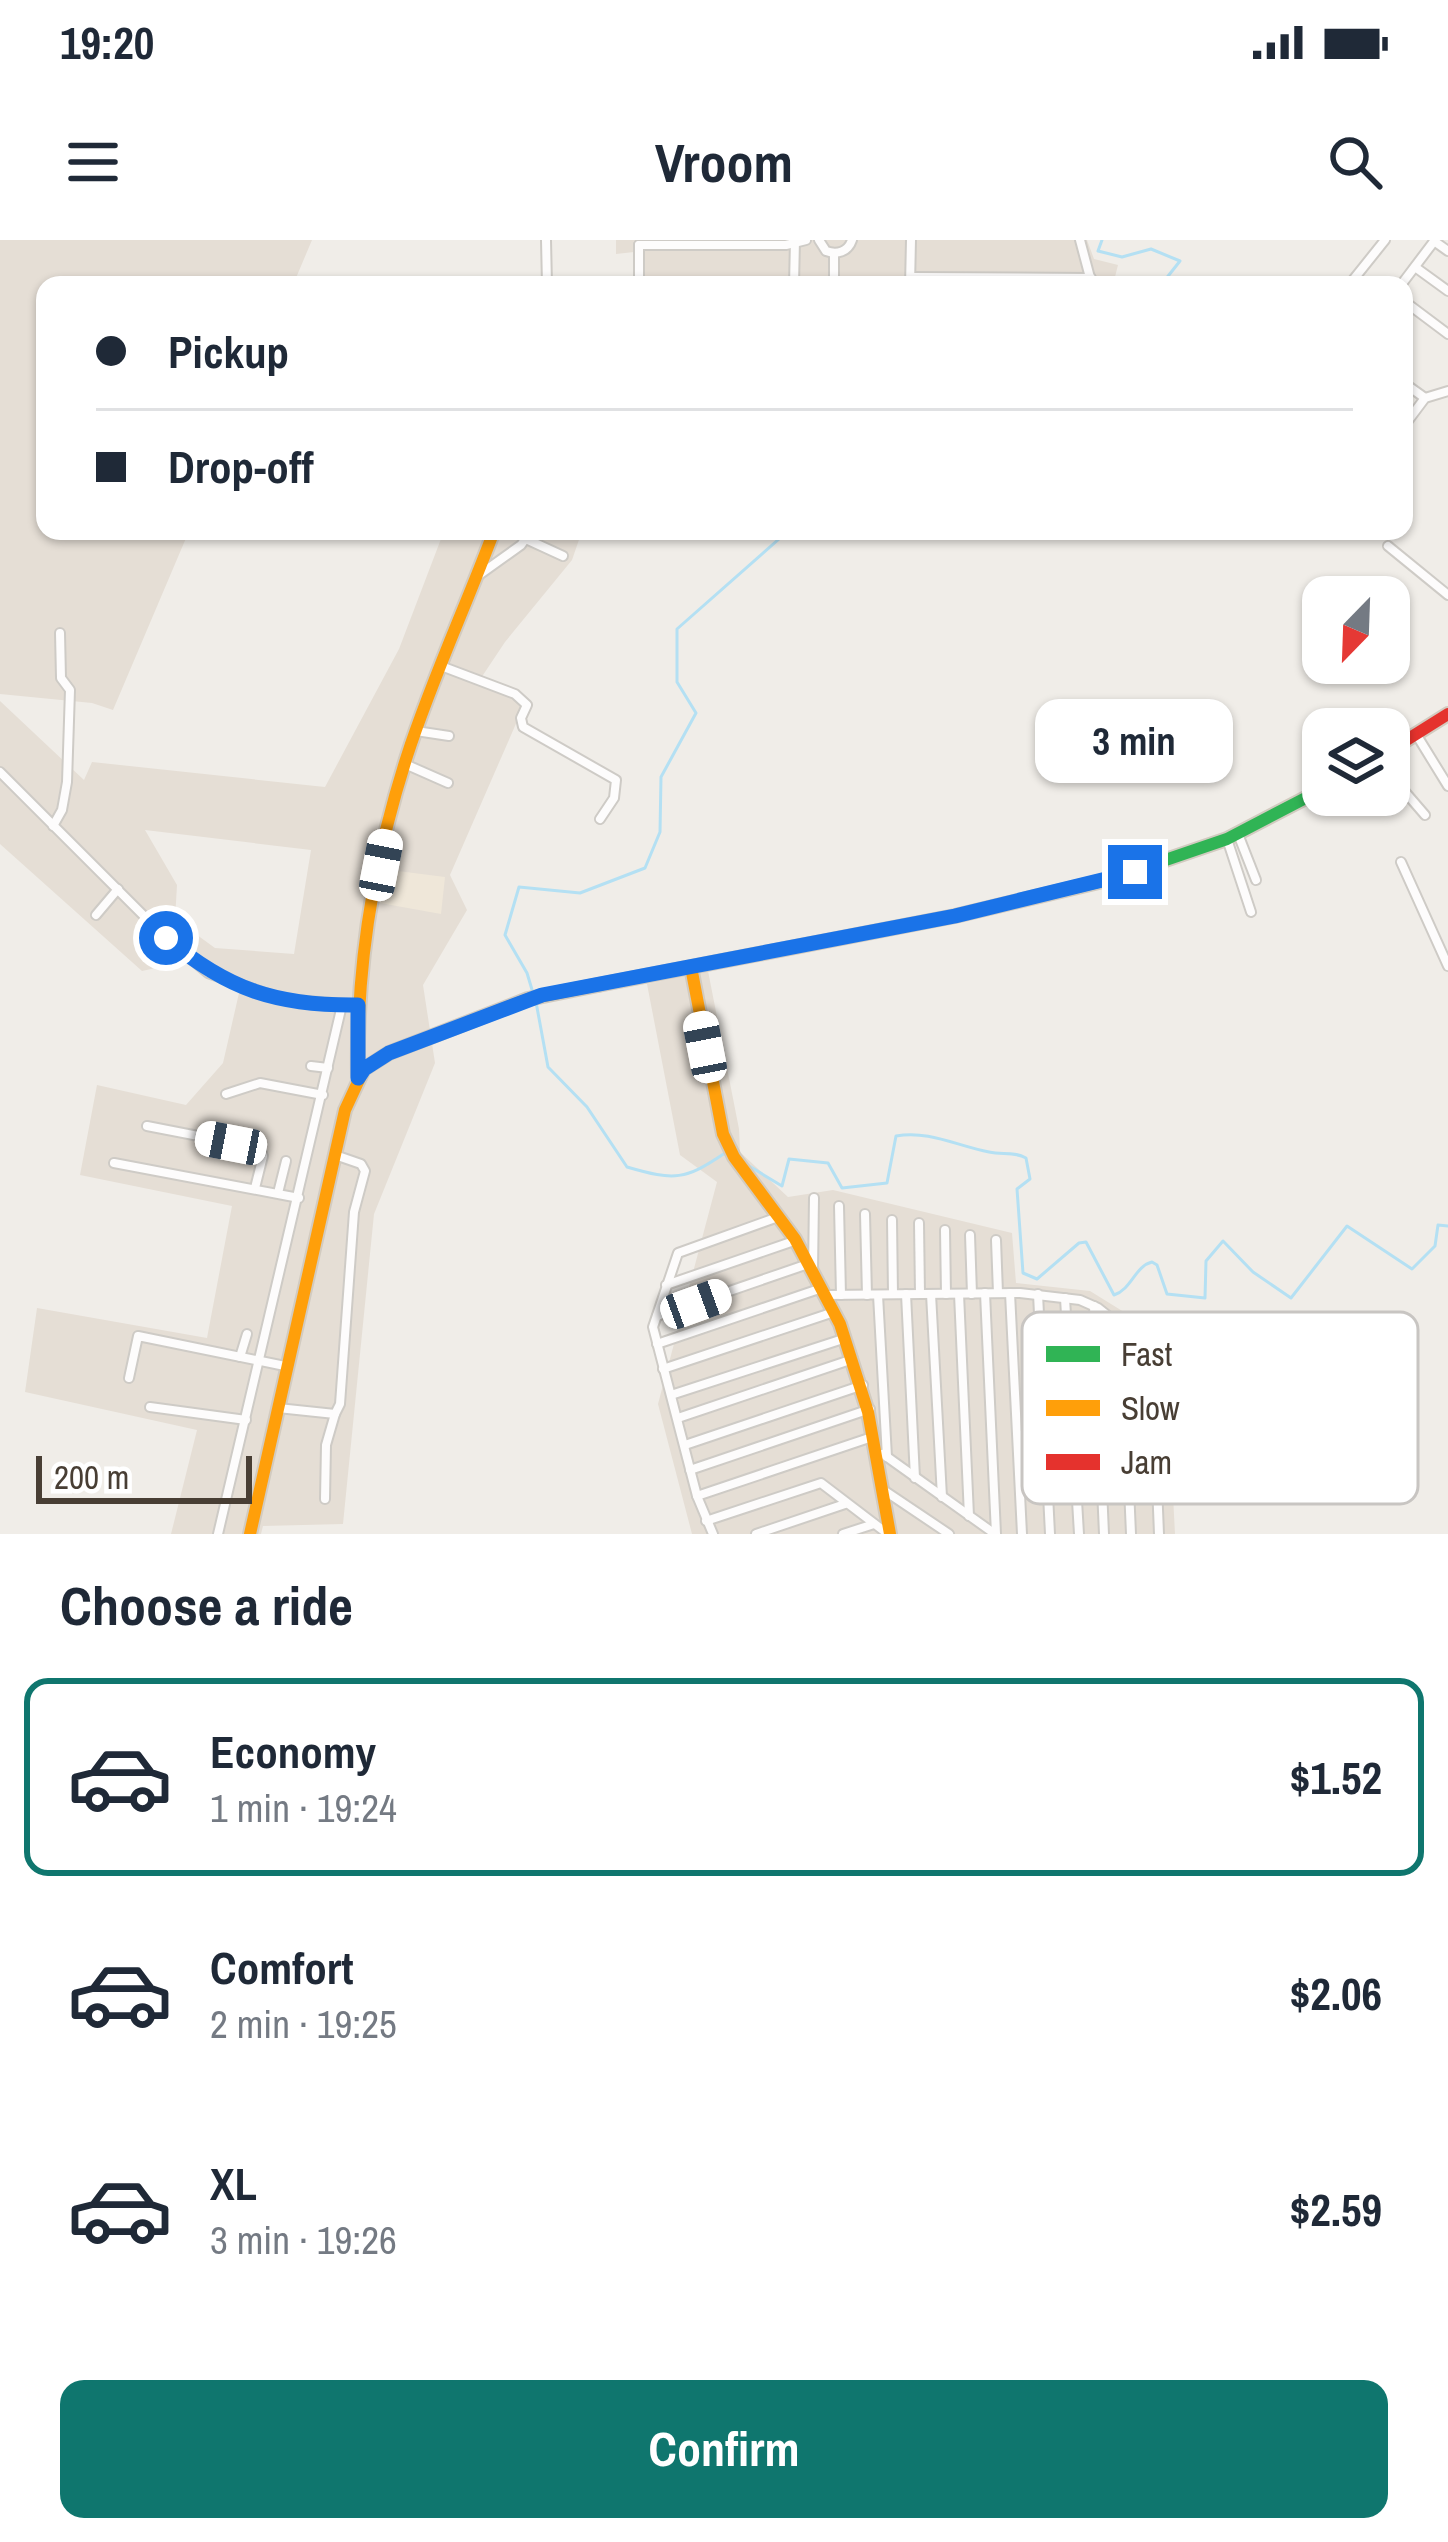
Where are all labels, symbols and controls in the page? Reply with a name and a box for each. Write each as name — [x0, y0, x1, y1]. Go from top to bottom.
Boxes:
text: 19:20 — [60, 12, 154, 73]
text: Vroom — [655, 126, 793, 199]
icon: menu — [60, 129, 126, 195]
icon: search — [1322, 129, 1388, 195]
text: Pickup — [168, 321, 289, 382]
text: Drop-off — [168, 436, 314, 497]
north arrow — [1302, 576, 1410, 684]
map controls — [1302, 576, 1410, 816]
callout: 3 min — [1036, 698, 1234, 782]
button: layers — [1302, 708, 1410, 816]
text: 3 min — [1092, 715, 1176, 767]
car — [356, 826, 406, 904]
route end — [1108, 845, 1162, 899]
route start — [139, 911, 193, 965]
car — [680, 1008, 730, 1086]
car — [192, 1118, 270, 1168]
car — [656, 1275, 736, 1333]
legend — [1022, 1312, 1418, 1504]
text: Fast — [1121, 1332, 1172, 1376]
text: Slow — [1121, 1386, 1180, 1430]
text: Jam — [1121, 1440, 1172, 1484]
scale bar — [36, 1450, 252, 1503]
text: 200 m — [54, 1455, 129, 1499]
text: Choose a ride — [60, 1569, 353, 1642]
text: Economy — [210, 1721, 376, 1782]
icon: car — [66, 1723, 174, 1831]
text: $1.52 — [1290, 1747, 1382, 1808]
text: 1 min · 19:24 — [210, 1782, 397, 1834]
text: Comfort — [210, 1937, 353, 1998]
icon: car — [66, 1939, 174, 2047]
text: $2.06 — [1290, 1963, 1382, 2024]
text: 2 min · 19:25 — [210, 1998, 397, 2050]
text: XL — [210, 2153, 257, 2214]
icon: car — [66, 2155, 174, 2263]
text: $2.59 — [1290, 2179, 1382, 2240]
text: 3 min · 19:26 — [210, 2214, 397, 2266]
button: Confirm — [60, 2380, 1388, 2518]

